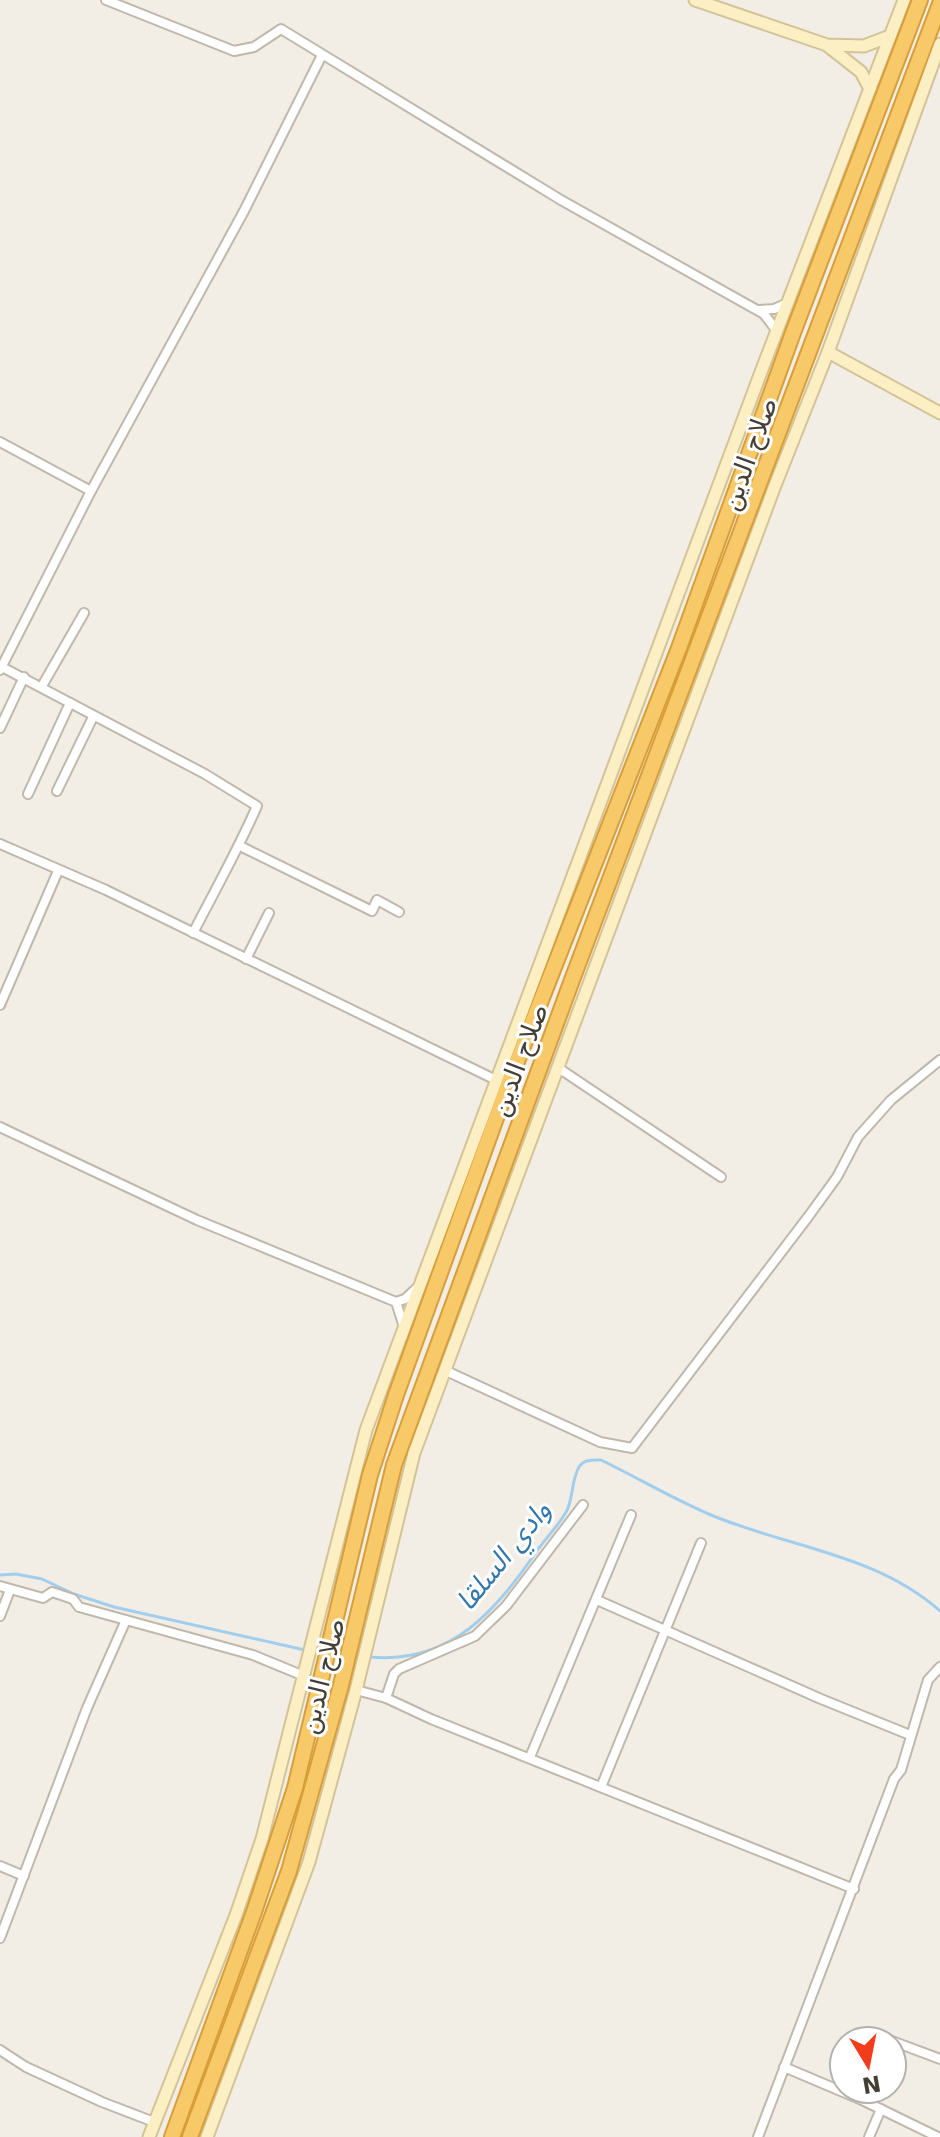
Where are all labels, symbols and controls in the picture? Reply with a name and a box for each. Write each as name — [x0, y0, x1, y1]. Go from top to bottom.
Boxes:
street label: صلاح الدين — [715, 393, 784, 515]
street label: صلاح الدين — [484, 999, 555, 1121]
water label: وادي السلقا — [449, 1494, 562, 1620]
street label: صلاح الدين — [293, 1615, 352, 1737]
north arrow — [828, 2025, 908, 2105]
text: N — [860, 2070, 883, 2098]

